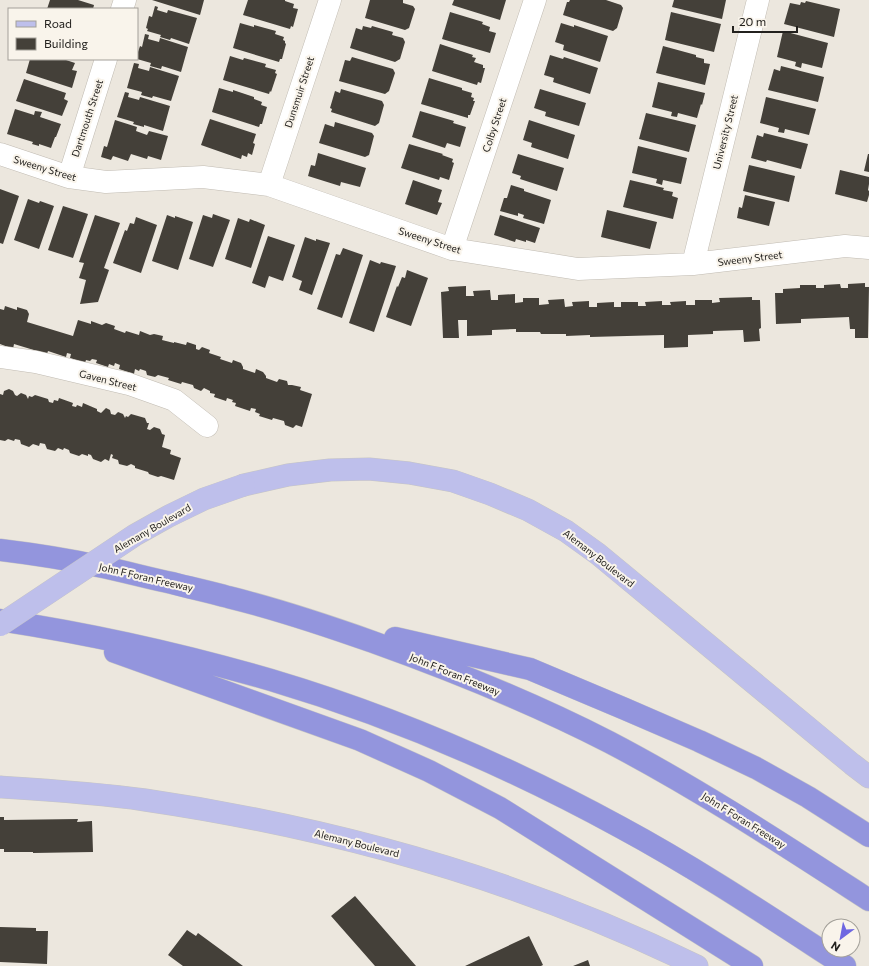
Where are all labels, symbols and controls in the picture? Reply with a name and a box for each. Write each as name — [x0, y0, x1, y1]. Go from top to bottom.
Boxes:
legend — [8, 8, 138, 60]
scale bar — [733, 8, 797, 34]
text: 20 m — [739, 14, 766, 28]
text: Road — [44, 16, 72, 30]
text: Building — [44, 36, 88, 50]
street label: Dunsmuir Street — [282, 55, 316, 129]
street label: Dartmouth Street — [69, 78, 105, 158]
street label: University Street — [710, 94, 740, 170]
street label: Colby Street — [480, 96, 508, 154]
street label: Sweeny Street — [12, 153, 78, 183]
street label: Sweeny Street — [397, 224, 463, 256]
street label: Sweeny Street — [717, 248, 783, 268]
street label: Gaven Street — [78, 367, 138, 393]
street label: Alemany Boulevard — [111, 501, 193, 555]
street label: Alemany Boulevard — [561, 527, 637, 590]
street label: John F Foran Freeway — [98, 560, 194, 594]
street label: John F Foran Freeway — [408, 650, 502, 698]
street label: John F Foran Freeway — [700, 789, 788, 851]
street label: Alemany Boulevard — [313, 827, 401, 859]
north arrow — [821, 918, 861, 958]
text: N — [828, 939, 842, 955]

